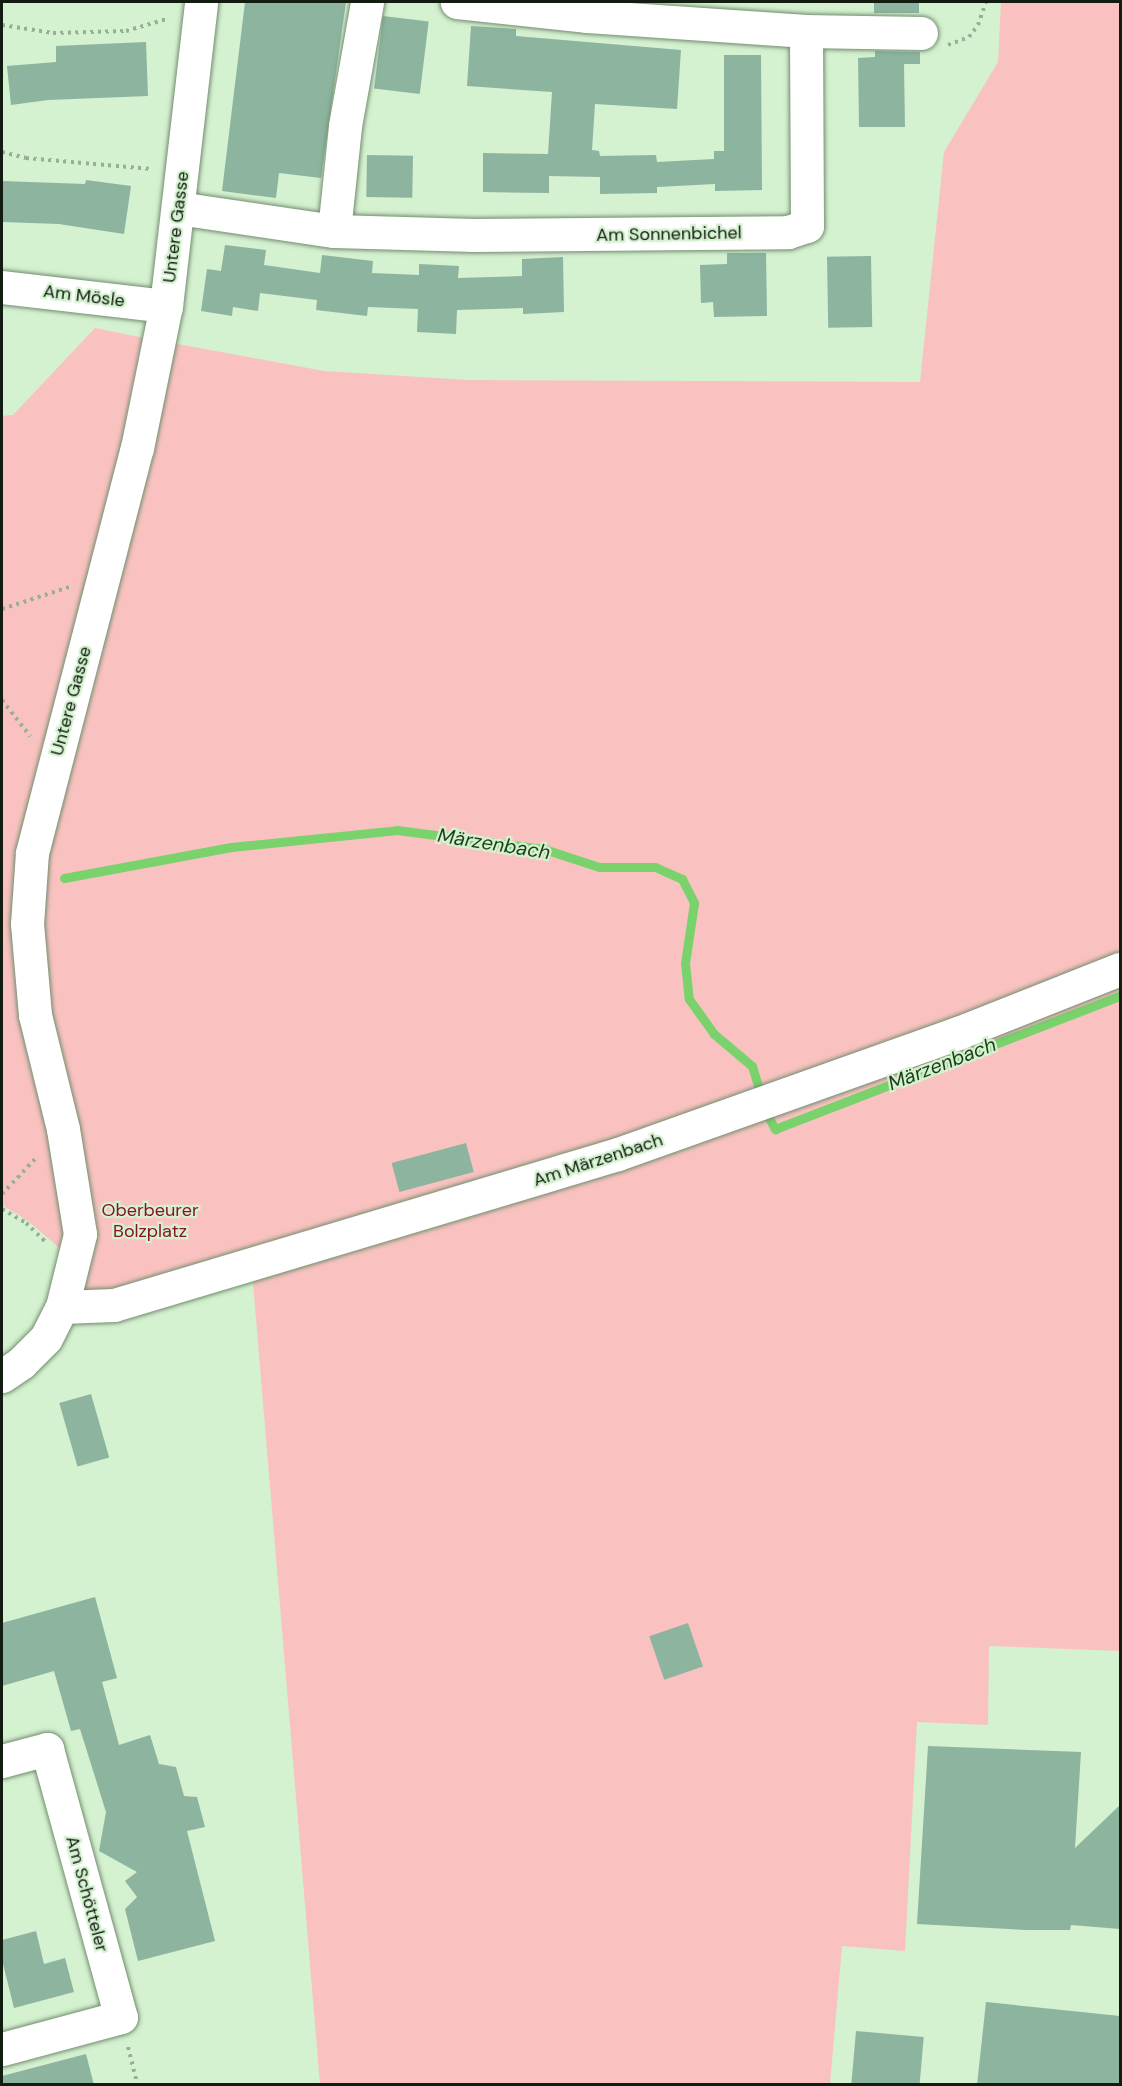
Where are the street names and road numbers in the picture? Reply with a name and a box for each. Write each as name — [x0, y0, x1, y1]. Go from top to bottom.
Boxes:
street label: Untere Gasse — [158, 170, 194, 284]
street label: Am Sonnenbichel — [596, 222, 742, 246]
street label: Am Mösle — [42, 280, 126, 312]
street label: Untere Gasse — [46, 644, 96, 758]
street label: Am Märzenbach — [531, 1129, 665, 1191]
street label: Am Schötteler — [61, 1834, 113, 1954]

